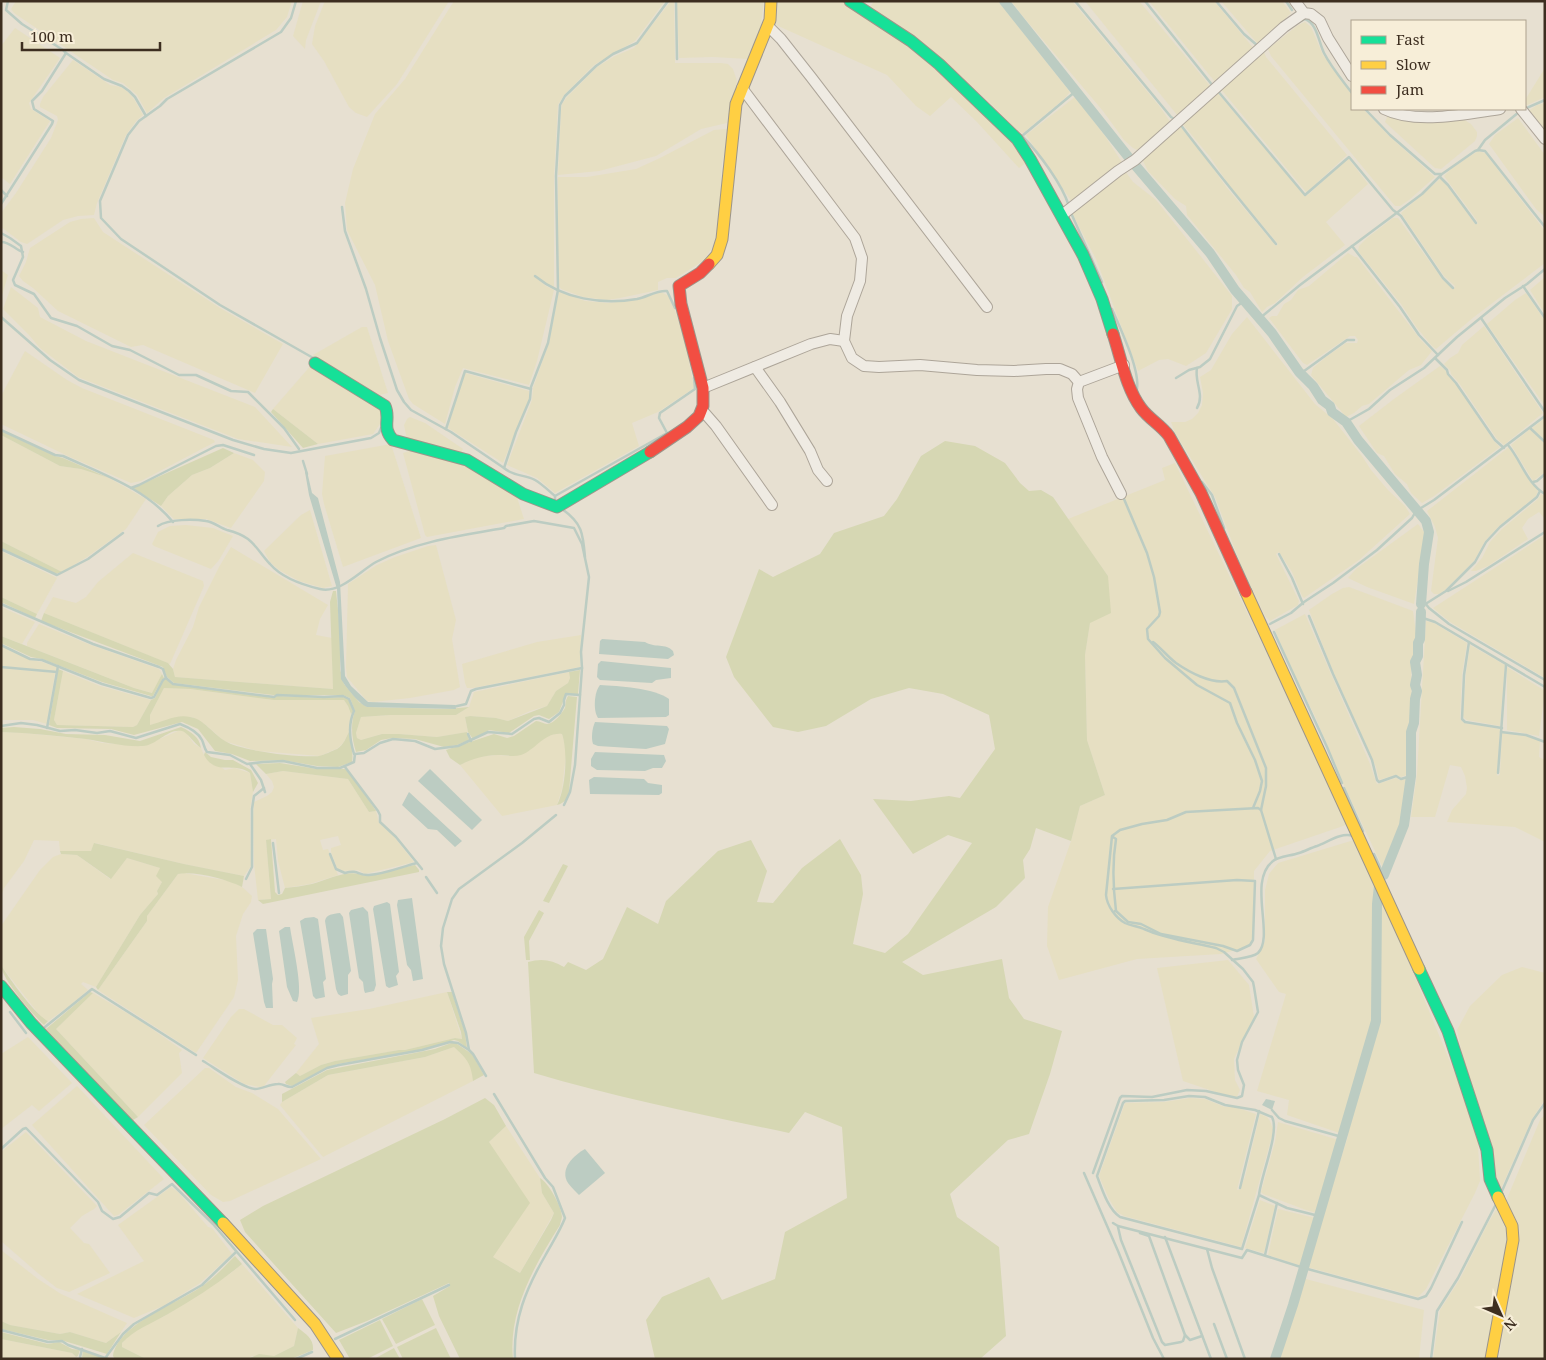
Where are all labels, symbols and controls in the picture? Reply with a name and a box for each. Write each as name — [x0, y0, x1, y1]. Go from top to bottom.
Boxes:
scale bar — [22, 20, 160, 52]
legend — [1351, 20, 1526, 110]
text: 100 m — [30, 26, 73, 46]
text: Fast — [1396, 29, 1425, 49]
text: Slow — [1396, 54, 1430, 74]
text: Jam — [1395, 79, 1424, 99]
north arrow — [1476, 1290, 1526, 1340]
text: N — [1500, 1314, 1521, 1335]

